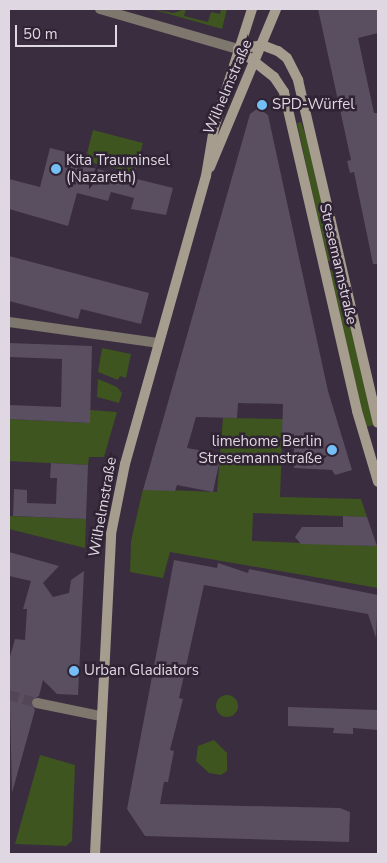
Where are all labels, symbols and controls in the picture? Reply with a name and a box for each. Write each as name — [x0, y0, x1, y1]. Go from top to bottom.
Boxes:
scale bar — [18, 15, 120, 47]
text: 50 m — [23, 24, 58, 44]
street label: Wilhelmstraße — [200, 37, 256, 137]
place label: SPD-Würfel — [272, 96, 355, 114]
marker: SPD-Würfel — [256, 99, 268, 111]
place label: Kita Trauminsel (Nazareth) — [66, 151, 170, 186]
marker: Kita Trauminsel (Nazareth) — [50, 163, 62, 175]
street label: Stresemannstraße — [315, 202, 361, 326]
place label: limehome Berlin Stresemannstraße — [198, 432, 322, 467]
marker: limehome Berlin Stresemannstraße — [326, 444, 338, 456]
street label: Wilhelmstraße — [85, 456, 121, 558]
place label: Urban Gladiators — [84, 662, 199, 680]
marker: Urban Gladiators — [68, 665, 80, 677]

